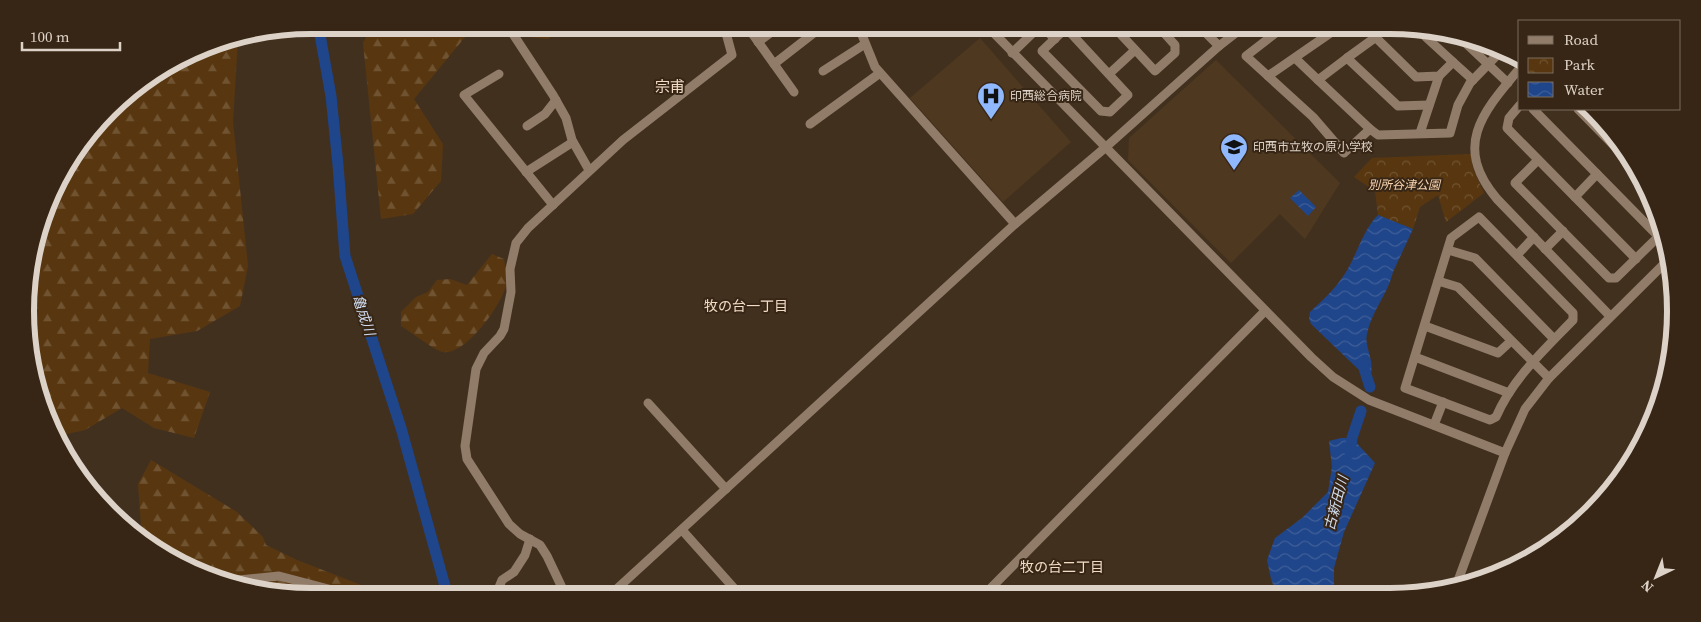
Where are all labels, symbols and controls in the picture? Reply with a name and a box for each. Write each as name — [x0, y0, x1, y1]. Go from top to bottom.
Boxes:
scale bar — [22, 20, 120, 52]
legend — [1518, 20, 1681, 110]
text: 100 m — [30, 26, 70, 47]
text: Road — [1564, 29, 1598, 50]
text: Park — [1564, 54, 1596, 75]
district label: 宗甫 — [655, 76, 685, 97]
text: Water — [1564, 79, 1605, 100]
hospital icon: 印西総合病院 — [976, 81, 1006, 120]
place label: 印西総合病院 — [1010, 88, 1082, 104]
school or university icon: 印西市立牧の原小学校 — [1219, 132, 1249, 171]
place label: 印西市立牧の原小学校 — [1253, 139, 1373, 155]
park label: 別所谷津公園 — [1368, 177, 1442, 193]
water label: 亀成川 — [348, 292, 381, 340]
district label: 牧の台一丁目 — [704, 296, 788, 316]
water label: 古新田川 — [1319, 471, 1353, 533]
north arrow — [1631, 552, 1681, 602]
district label: 牧の台二丁目 — [1020, 557, 1104, 577]
text: N — [1637, 576, 1658, 597]

